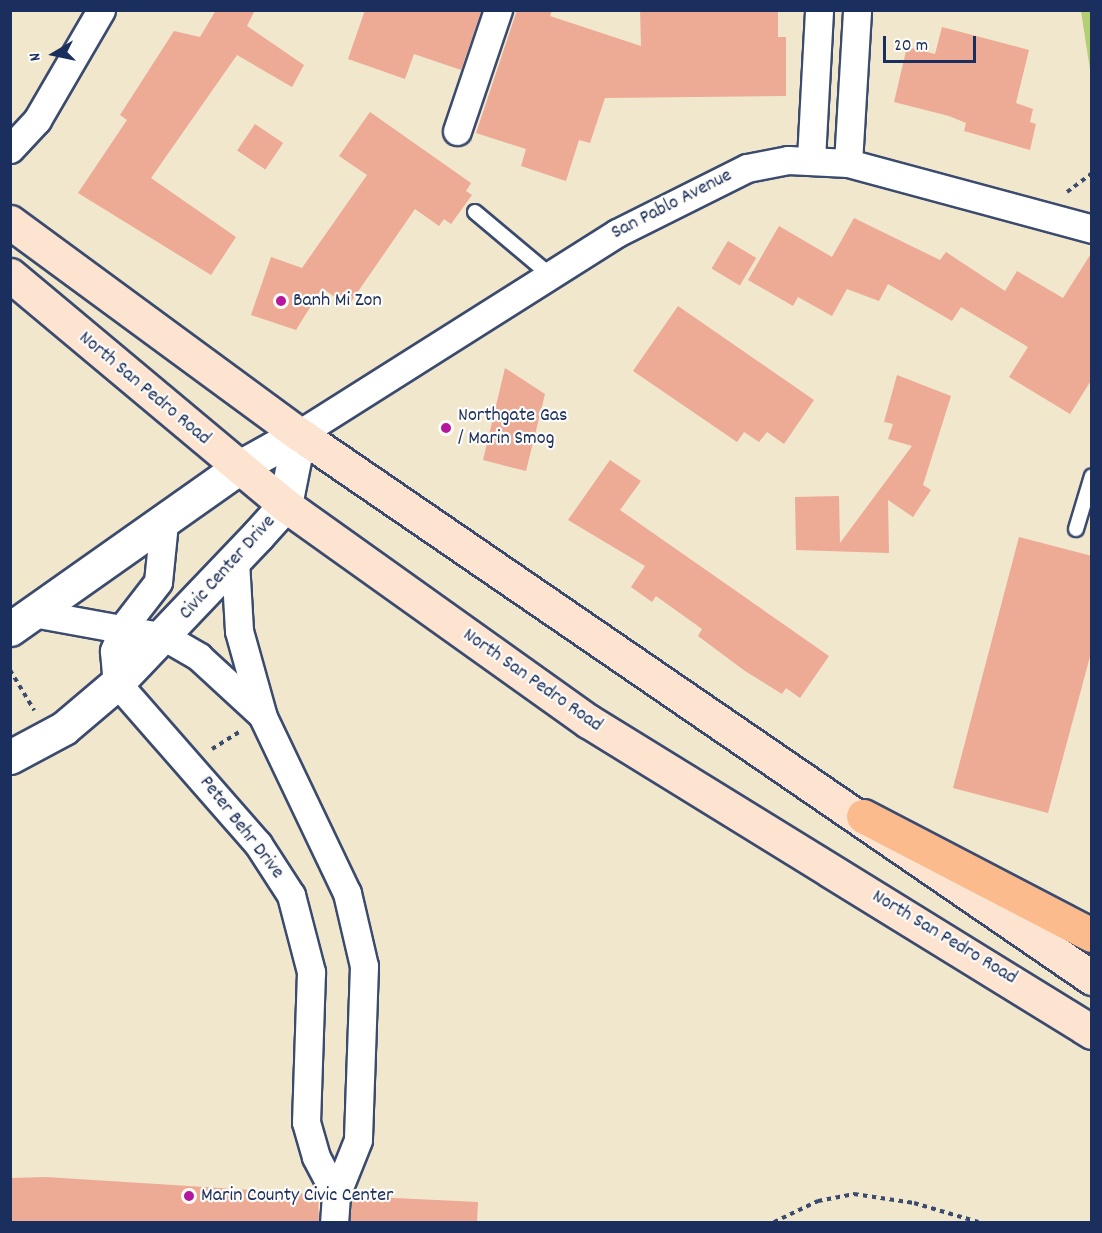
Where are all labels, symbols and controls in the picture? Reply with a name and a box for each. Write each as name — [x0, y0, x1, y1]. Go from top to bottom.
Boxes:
north arrow — [24, 24, 84, 84]
scale bar — [886, 24, 979, 62]
text: 20 m — [894, 34, 928, 59]
text: N — [24, 51, 48, 63]
street label: San Pablo Avenue — [608, 164, 736, 246]
place label: Banh Mi Zon — [293, 289, 382, 313]
marker: Banh Mi Zon — [274, 294, 288, 308]
street label: North San Pedro Road — [73, 327, 215, 451]
place label: Northgate Gas / Marin Smog — [458, 404, 568, 451]
marker: Northgate Gas / Marin Smog — [439, 421, 453, 435]
street label: Civic Center Drive — [175, 511, 281, 625]
street label: North San Pedro Road — [458, 624, 606, 738]
street label: Peter Behr Drive — [193, 772, 289, 884]
street label: North San Pedro Road — [867, 885, 1021, 991]
place label: Marin County Civic Center — [201, 1184, 393, 1208]
marker: Marin County Civic Center — [182, 1189, 196, 1203]

